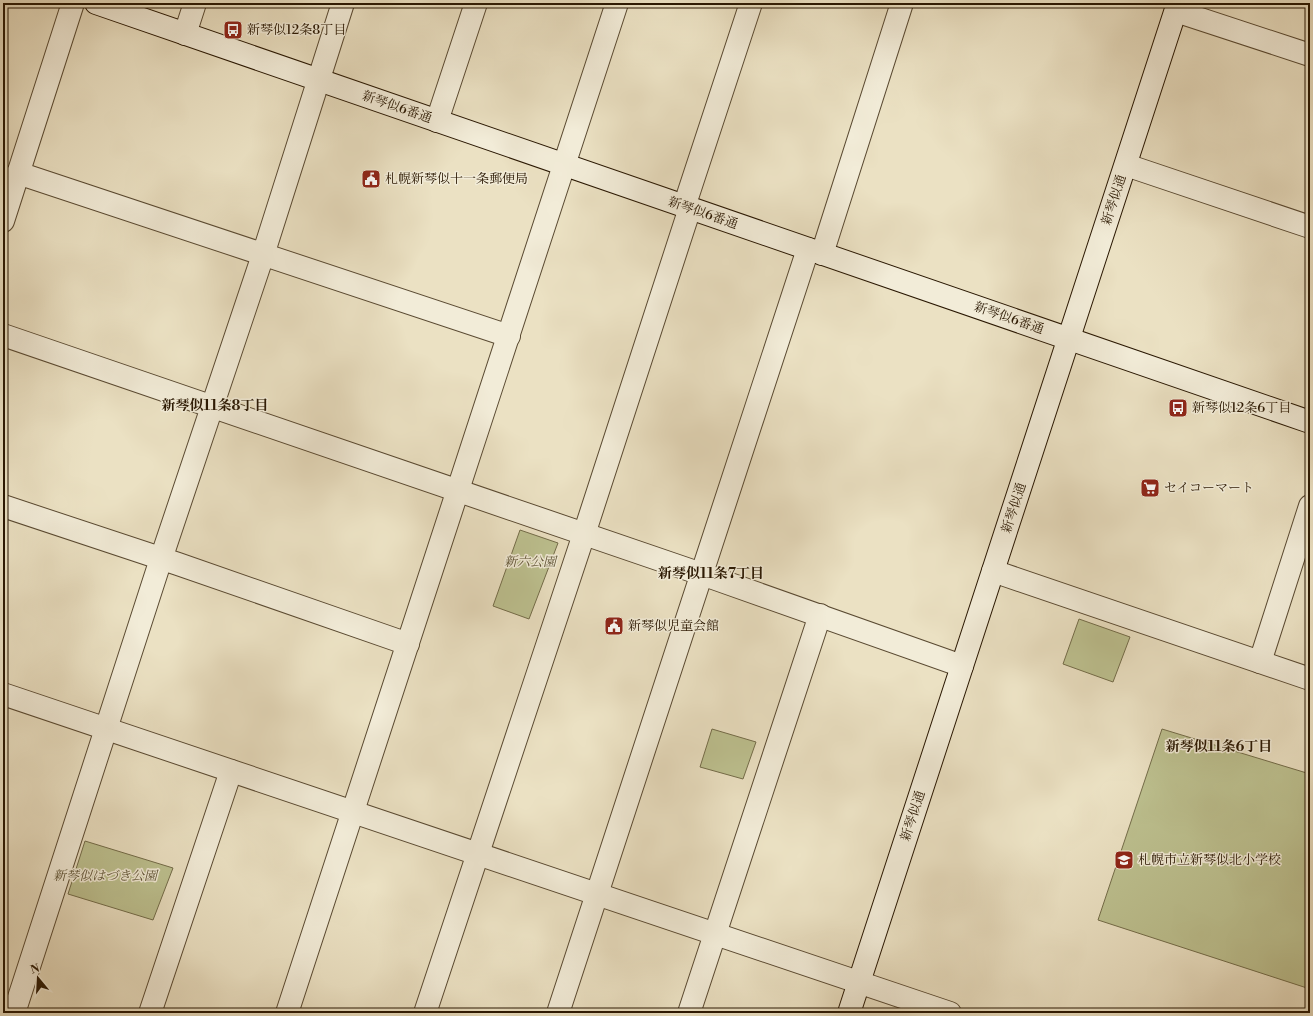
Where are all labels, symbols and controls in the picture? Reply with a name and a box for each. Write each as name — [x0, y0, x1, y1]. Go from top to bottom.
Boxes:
bus stop icon: 新琴似12条8丁目 — [222, 19, 244, 41]
place label: 新琴似12条8丁目 — [247, 22, 346, 38]
street label: 新琴似6番通 — [360, 88, 434, 126]
public building icon: 札幌新琴似十一条郵便局 — [360, 168, 382, 190]
place label: 札幌新琴似十一条郵便局 — [385, 171, 528, 187]
street label: 新琴似通 — [1098, 173, 1130, 227]
street label: 新琴似6番通 — [666, 194, 740, 232]
street label: 新琴似6番通 — [972, 299, 1046, 337]
district label: 新琴似11条8丁目 — [162, 397, 268, 415]
bus stop icon: 新琴似12条6丁目 — [1167, 397, 1189, 419]
place label: 新琴似12条6丁目 — [1192, 400, 1291, 416]
supermarket icon: セイコーマート — [1139, 477, 1161, 499]
place label: セイコーマート — [1164, 480, 1254, 496]
street label: 新琴似通 — [998, 481, 1030, 535]
park label: 新六公園 — [504, 554, 558, 570]
district label: 新琴似11条7丁目 — [658, 565, 764, 583]
public building icon: 新琴似児童会館 — [603, 615, 625, 637]
place label: 新琴似児童会館 — [628, 618, 719, 634]
district label: 新琴似11条6丁目 — [1166, 738, 1272, 756]
street label: 新琴似通 — [897, 789, 929, 843]
school or university icon: 札幌市立新琴似北小学校 — [1113, 849, 1135, 871]
place label: 札幌市立新琴似北小学校 — [1138, 852, 1281, 868]
park label: 新琴似はづき公園 — [53, 868, 159, 884]
north arrow — [18, 958, 58, 998]
text: N — [29, 961, 42, 977]

